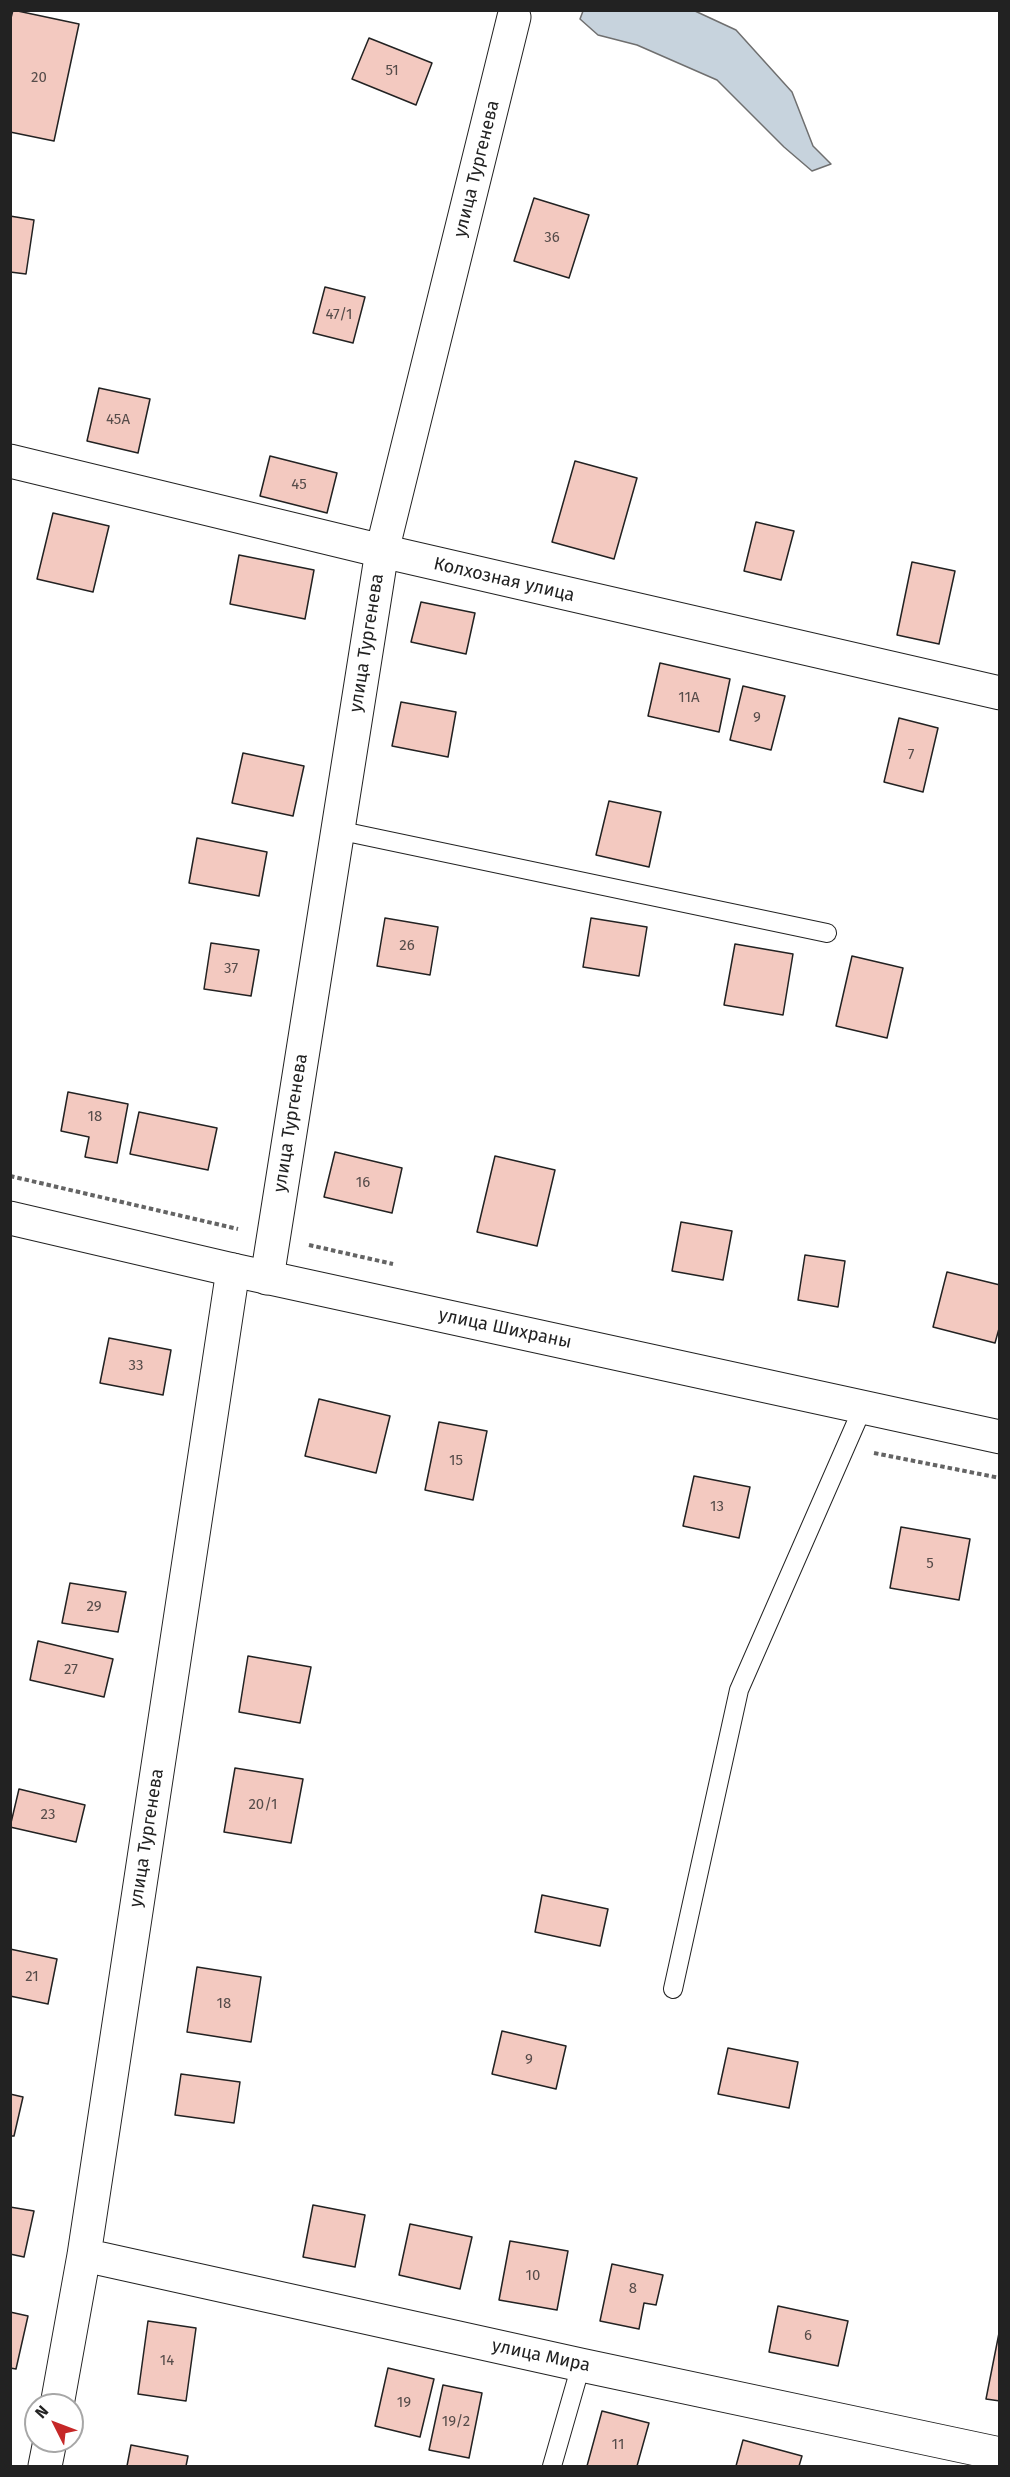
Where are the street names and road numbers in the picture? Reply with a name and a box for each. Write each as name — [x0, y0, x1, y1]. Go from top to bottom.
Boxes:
street label: улица Тургенева — [450, 98, 504, 240]
street label: Колхозная улица — [431, 553, 577, 607]
street label: улица Тургенева — [345, 572, 389, 714]
street label: улица Тургенева — [269, 1052, 313, 1194]
street label: улица Шихраны — [437, 1304, 573, 1354]
street label: улица Тургенева — [125, 1767, 169, 1909]
street label: улица Мира — [490, 2335, 592, 2377]

